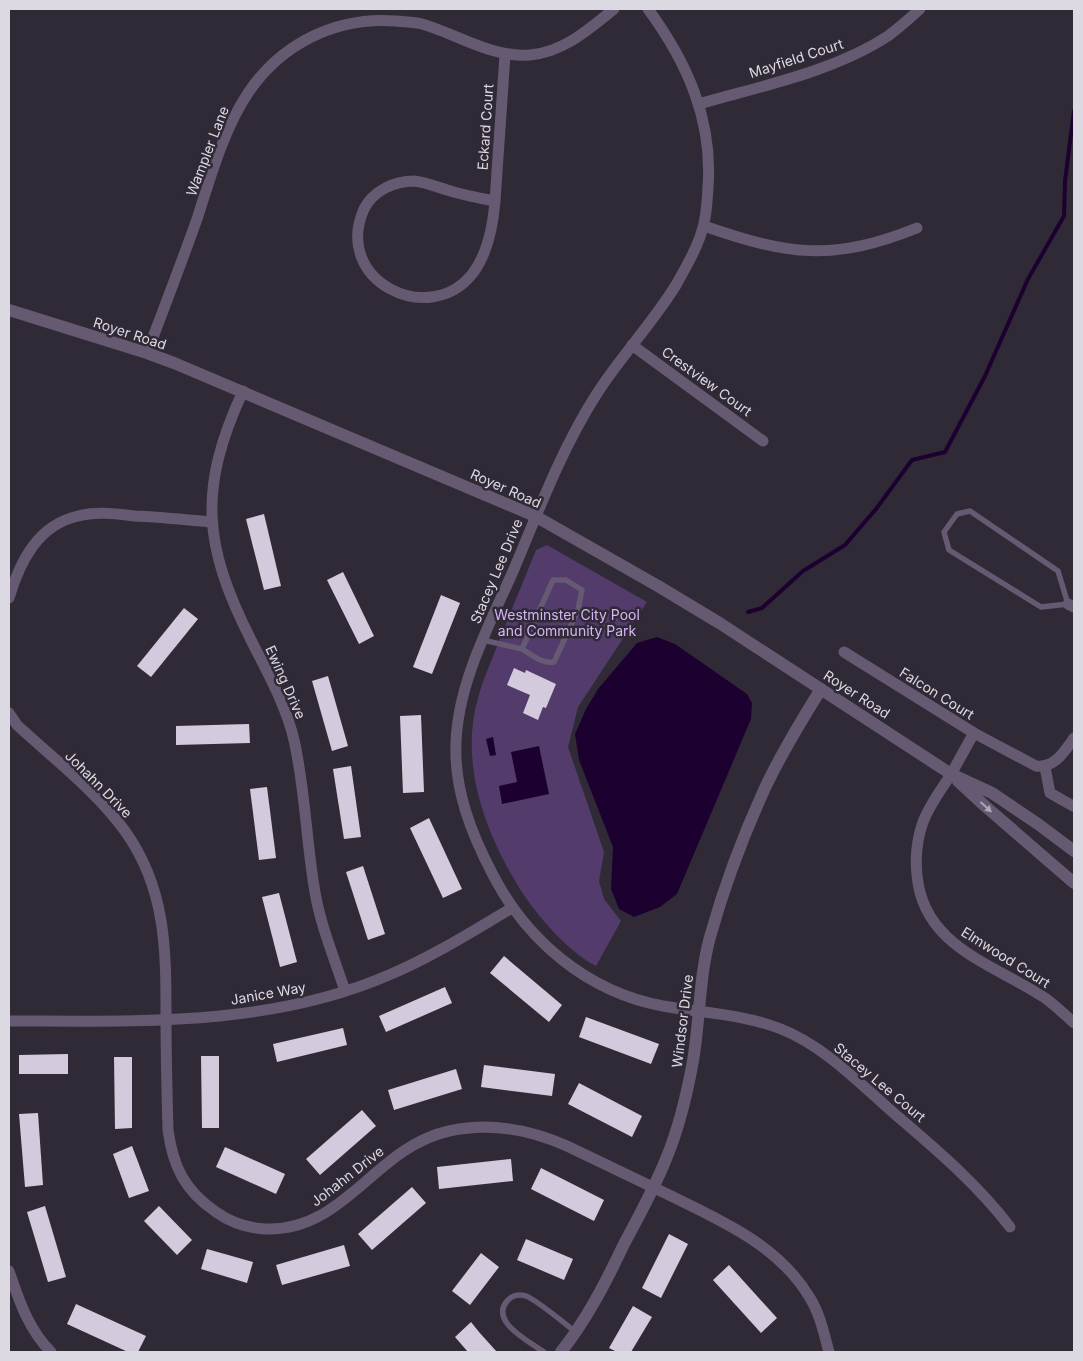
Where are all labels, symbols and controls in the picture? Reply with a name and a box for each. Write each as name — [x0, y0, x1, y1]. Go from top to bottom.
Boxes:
street label: Mayfield Court — [747, 35, 846, 81]
street label: Eckard Court — [474, 83, 497, 171]
street label: Wampler Lane — [182, 104, 232, 198]
street label: Royer Road — [91, 313, 169, 353]
street label: Crestview Court — [659, 343, 756, 420]
street label: Royer Road — [468, 465, 544, 511]
street label: Stacey Lee Drive — [466, 516, 526, 626]
park label: Westminster City Pool and Community Park — [494, 606, 640, 639]
street label: Ewing Drive — [262, 643, 310, 721]
street label: Falcon Court — [897, 663, 978, 723]
street label: Royer Road — [821, 666, 893, 722]
street label: Johahn Drive — [62, 747, 136, 821]
one-way arrow — [980, 802, 993, 813]
street label: Elmwood Court — [958, 923, 1054, 991]
street label: Windsor Drive — [668, 973, 696, 1069]
street label: Janice Way — [229, 978, 307, 1008]
street label: Stacey Lee Court — [831, 1039, 930, 1126]
street label: Johahn Drive — [307, 1142, 387, 1210]

